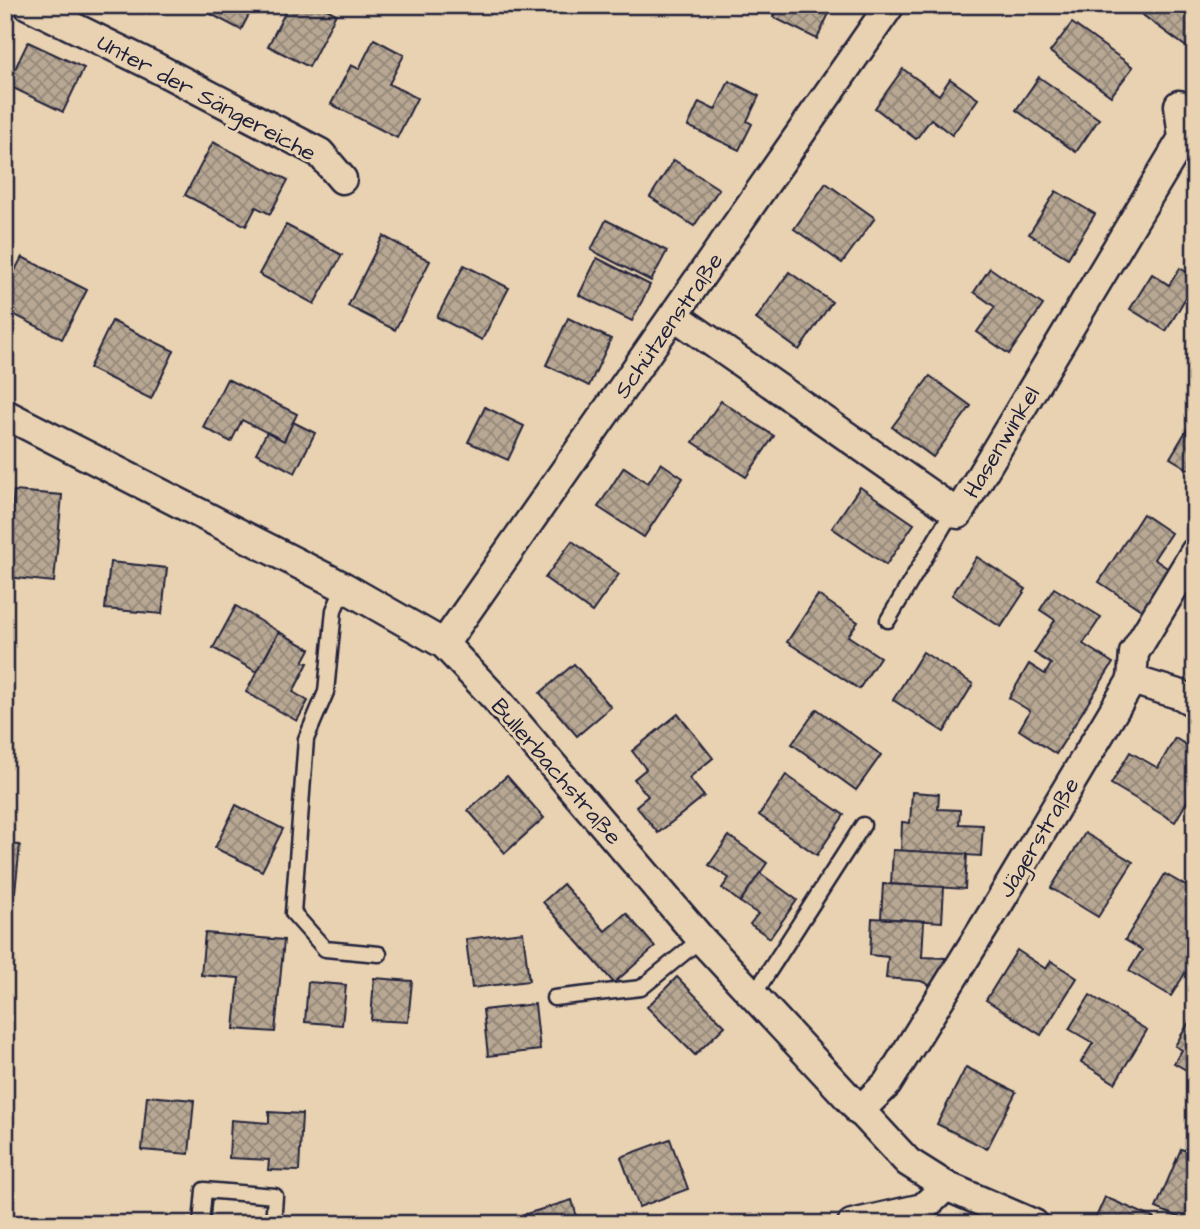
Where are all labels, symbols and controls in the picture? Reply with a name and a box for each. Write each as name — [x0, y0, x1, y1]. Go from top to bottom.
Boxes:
street label: Unter der Sängereiche — [91, 27, 322, 170]
street label: Schützenstraße — [607, 246, 731, 405]
street label: Hasenwinkel — [956, 381, 1048, 504]
street label: Bullerbachstraße — [483, 691, 629, 852]
street label: Jägerstraße — [990, 771, 1088, 904]

